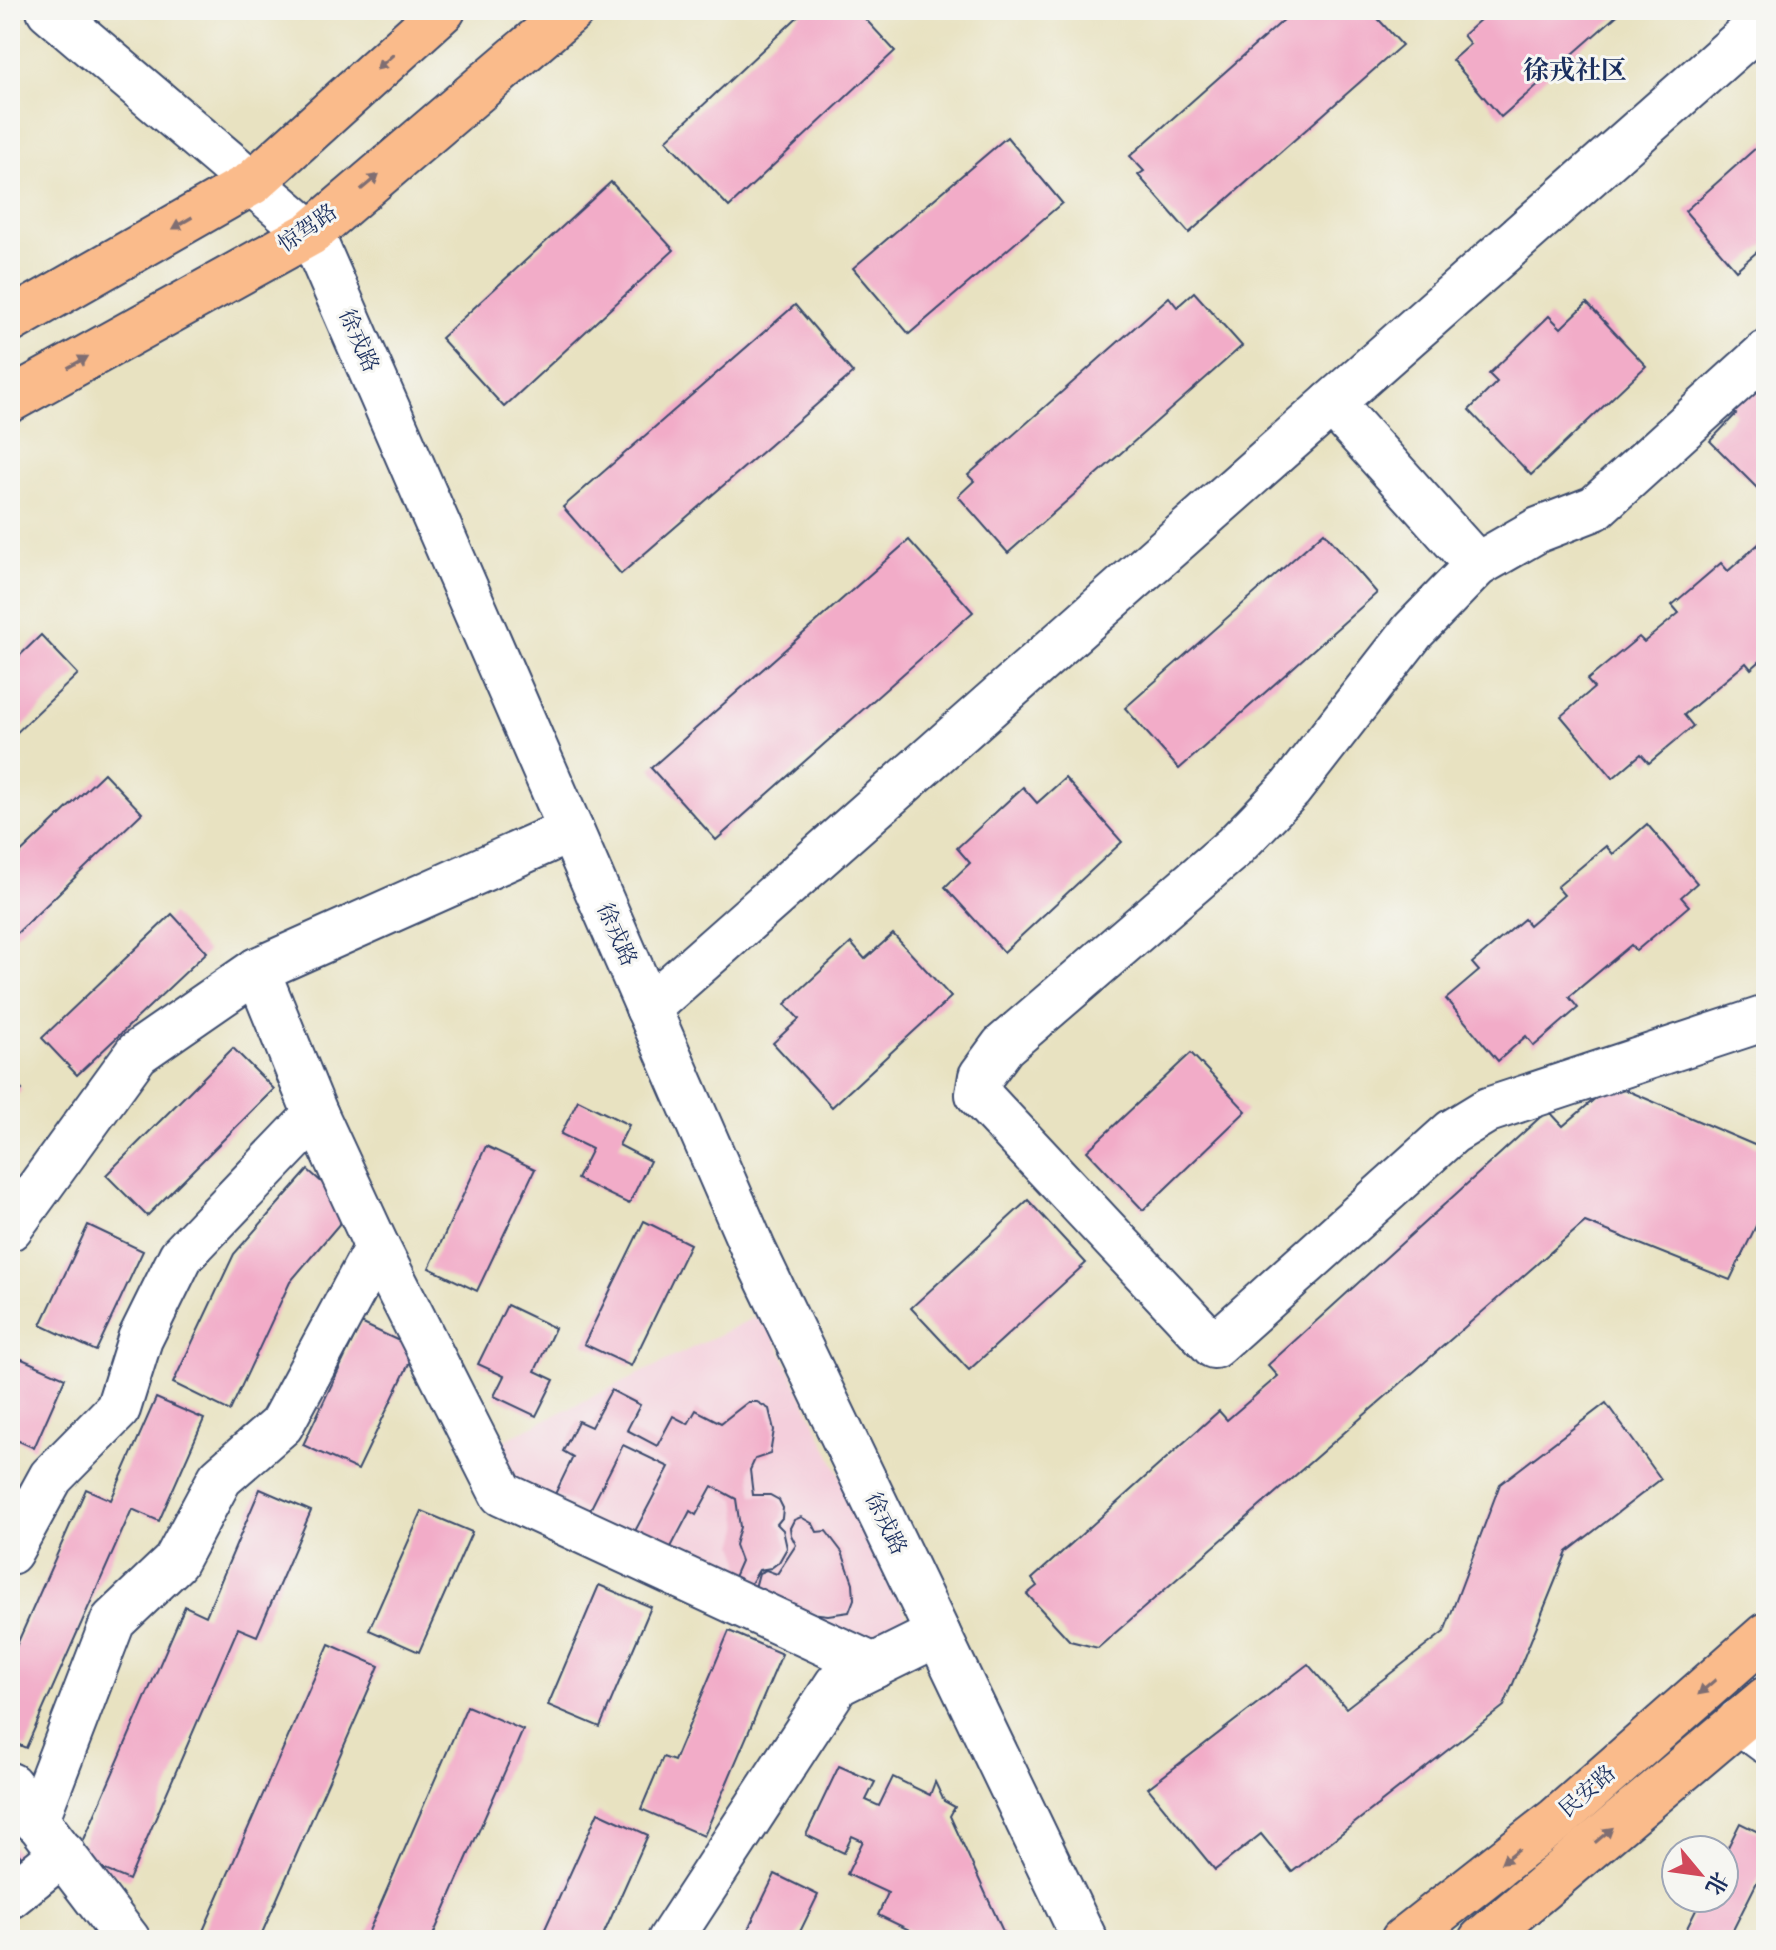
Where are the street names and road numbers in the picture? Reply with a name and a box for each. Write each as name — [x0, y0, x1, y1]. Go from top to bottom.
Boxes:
street label: 惊驾路 — [273, 199, 343, 259]
street label: 徐戎路 — [332, 305, 384, 377]
street label: 徐戎路 — [590, 899, 642, 971]
street label: 徐戎路 — [858, 1488, 912, 1560]
street label: 民安路 — [1554, 1760, 1622, 1824]

